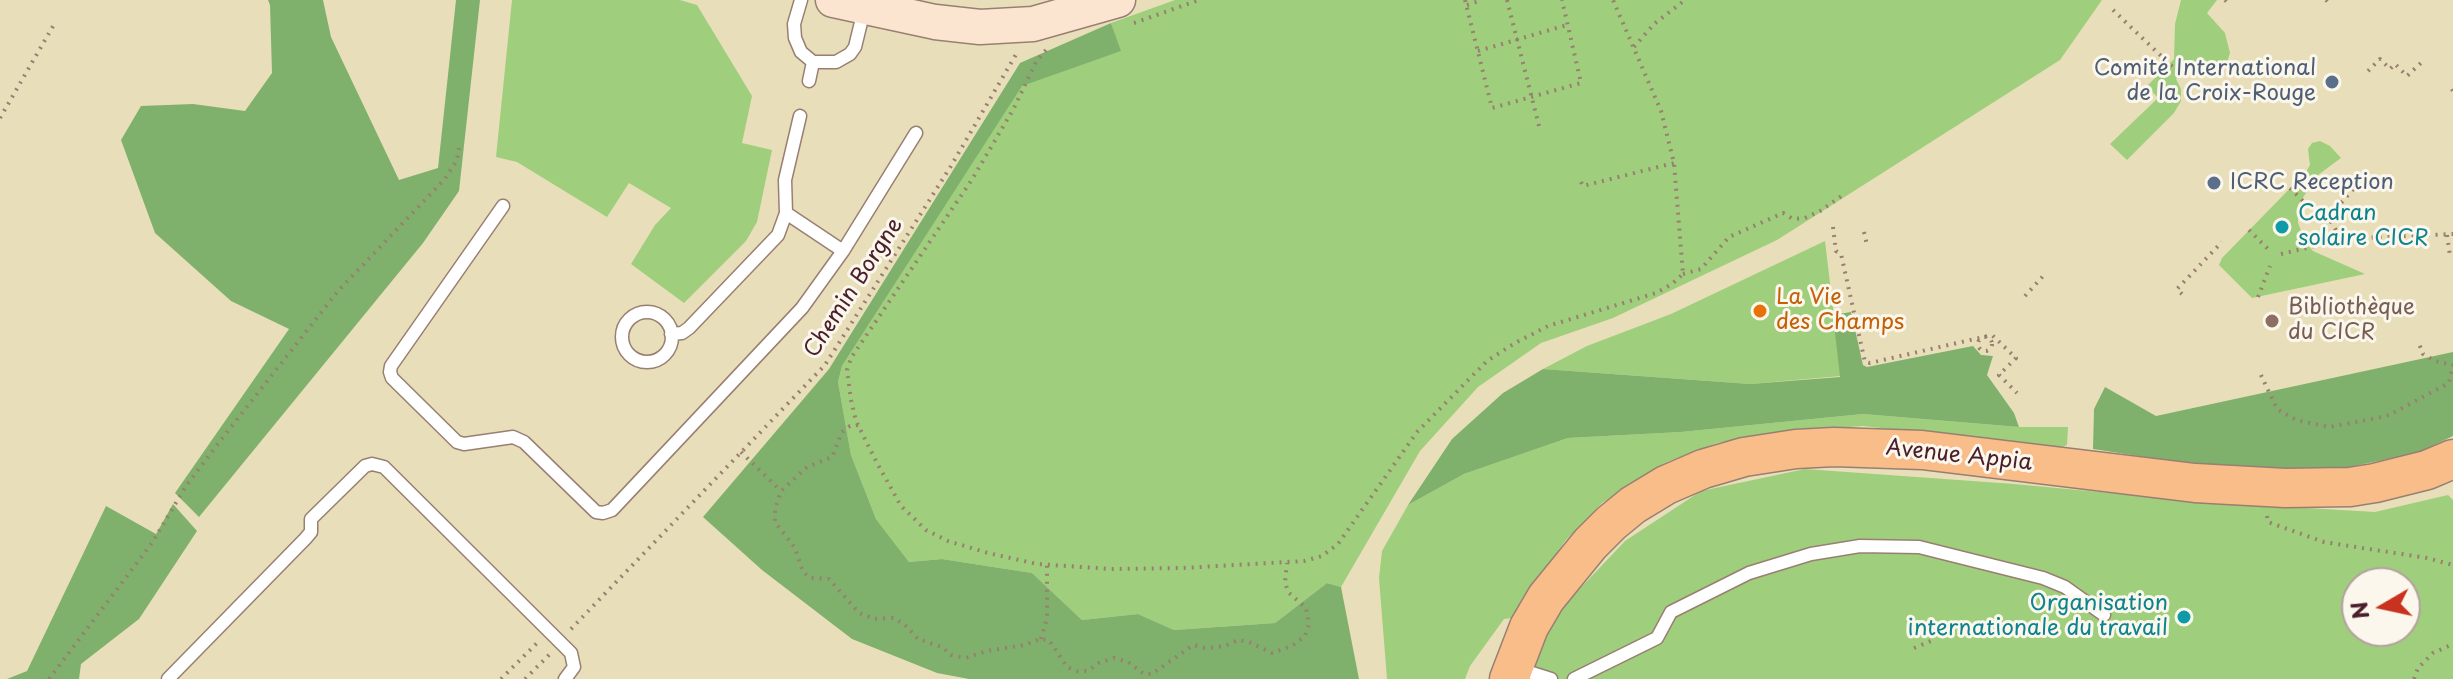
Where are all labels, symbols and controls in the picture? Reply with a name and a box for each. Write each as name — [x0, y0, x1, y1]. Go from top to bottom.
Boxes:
place label: Comité International de la Croix-Rouge — [2094, 56, 2316, 108]
marker: Comité International de la Croix-Rouge — [2323, 73, 2341, 91]
place label: ICRC Reception — [2230, 170, 2394, 196]
marker: ICRC Reception — [2205, 174, 2223, 192]
place label: Cadran solaire CICR — [2298, 201, 2429, 252]
street label: Chemin Borgne — [799, 213, 909, 363]
marker: Cadran solaire CICR — [2273, 218, 2291, 236]
place label: La Vie des Champs — [1776, 285, 1904, 336]
place label: Bibliothèque du CICR — [2288, 295, 2415, 346]
marker: La Vie des Champs — [1751, 302, 1769, 320]
marker: Bibliothèque du CICR — [2263, 312, 2281, 330]
street label: Avenue Appia — [1884, 435, 2034, 477]
north arrow — [2341, 567, 2421, 647]
place label: Organisation internationale du travail — [1907, 591, 2168, 642]
text: N — [2341, 599, 2376, 622]
marker: Organisation internationale du travail — [2175, 608, 2193, 626]

